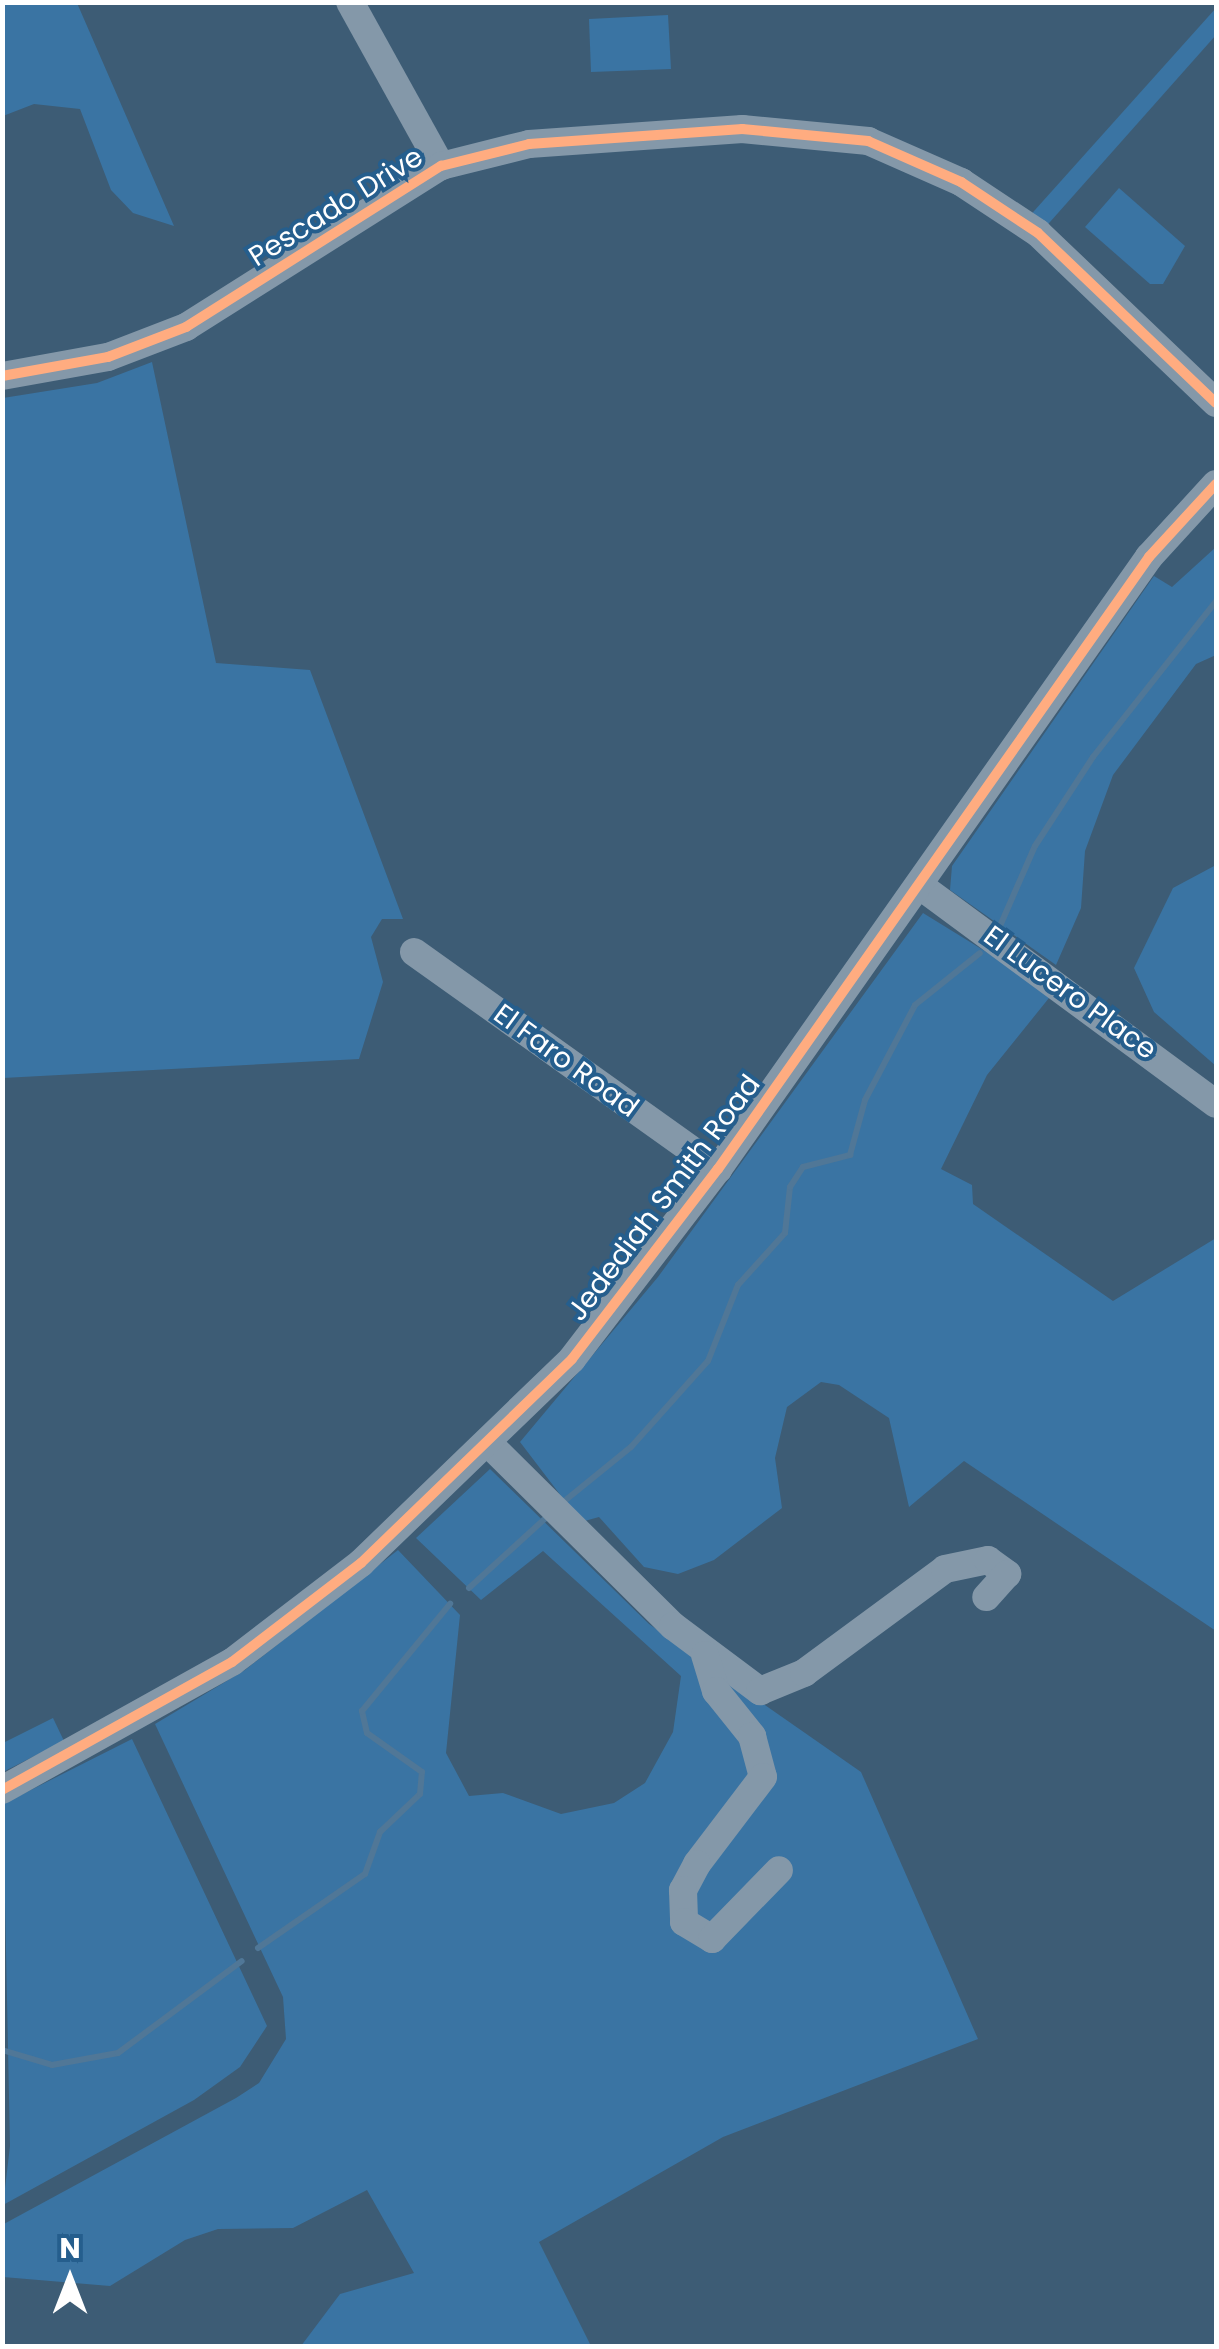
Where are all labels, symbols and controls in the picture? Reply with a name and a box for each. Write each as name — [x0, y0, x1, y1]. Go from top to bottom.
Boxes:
street label: Pescado Drive — [243, 140, 429, 274]
street label: El Lucero Place — [977, 919, 1163, 1067]
street label: El Faro Road — [487, 997, 645, 1125]
street label: Jedediah Smith Road — [561, 1068, 767, 1328]
north arrow — [20, 2229, 120, 2329]
text: N — [59, 2229, 81, 2268]

